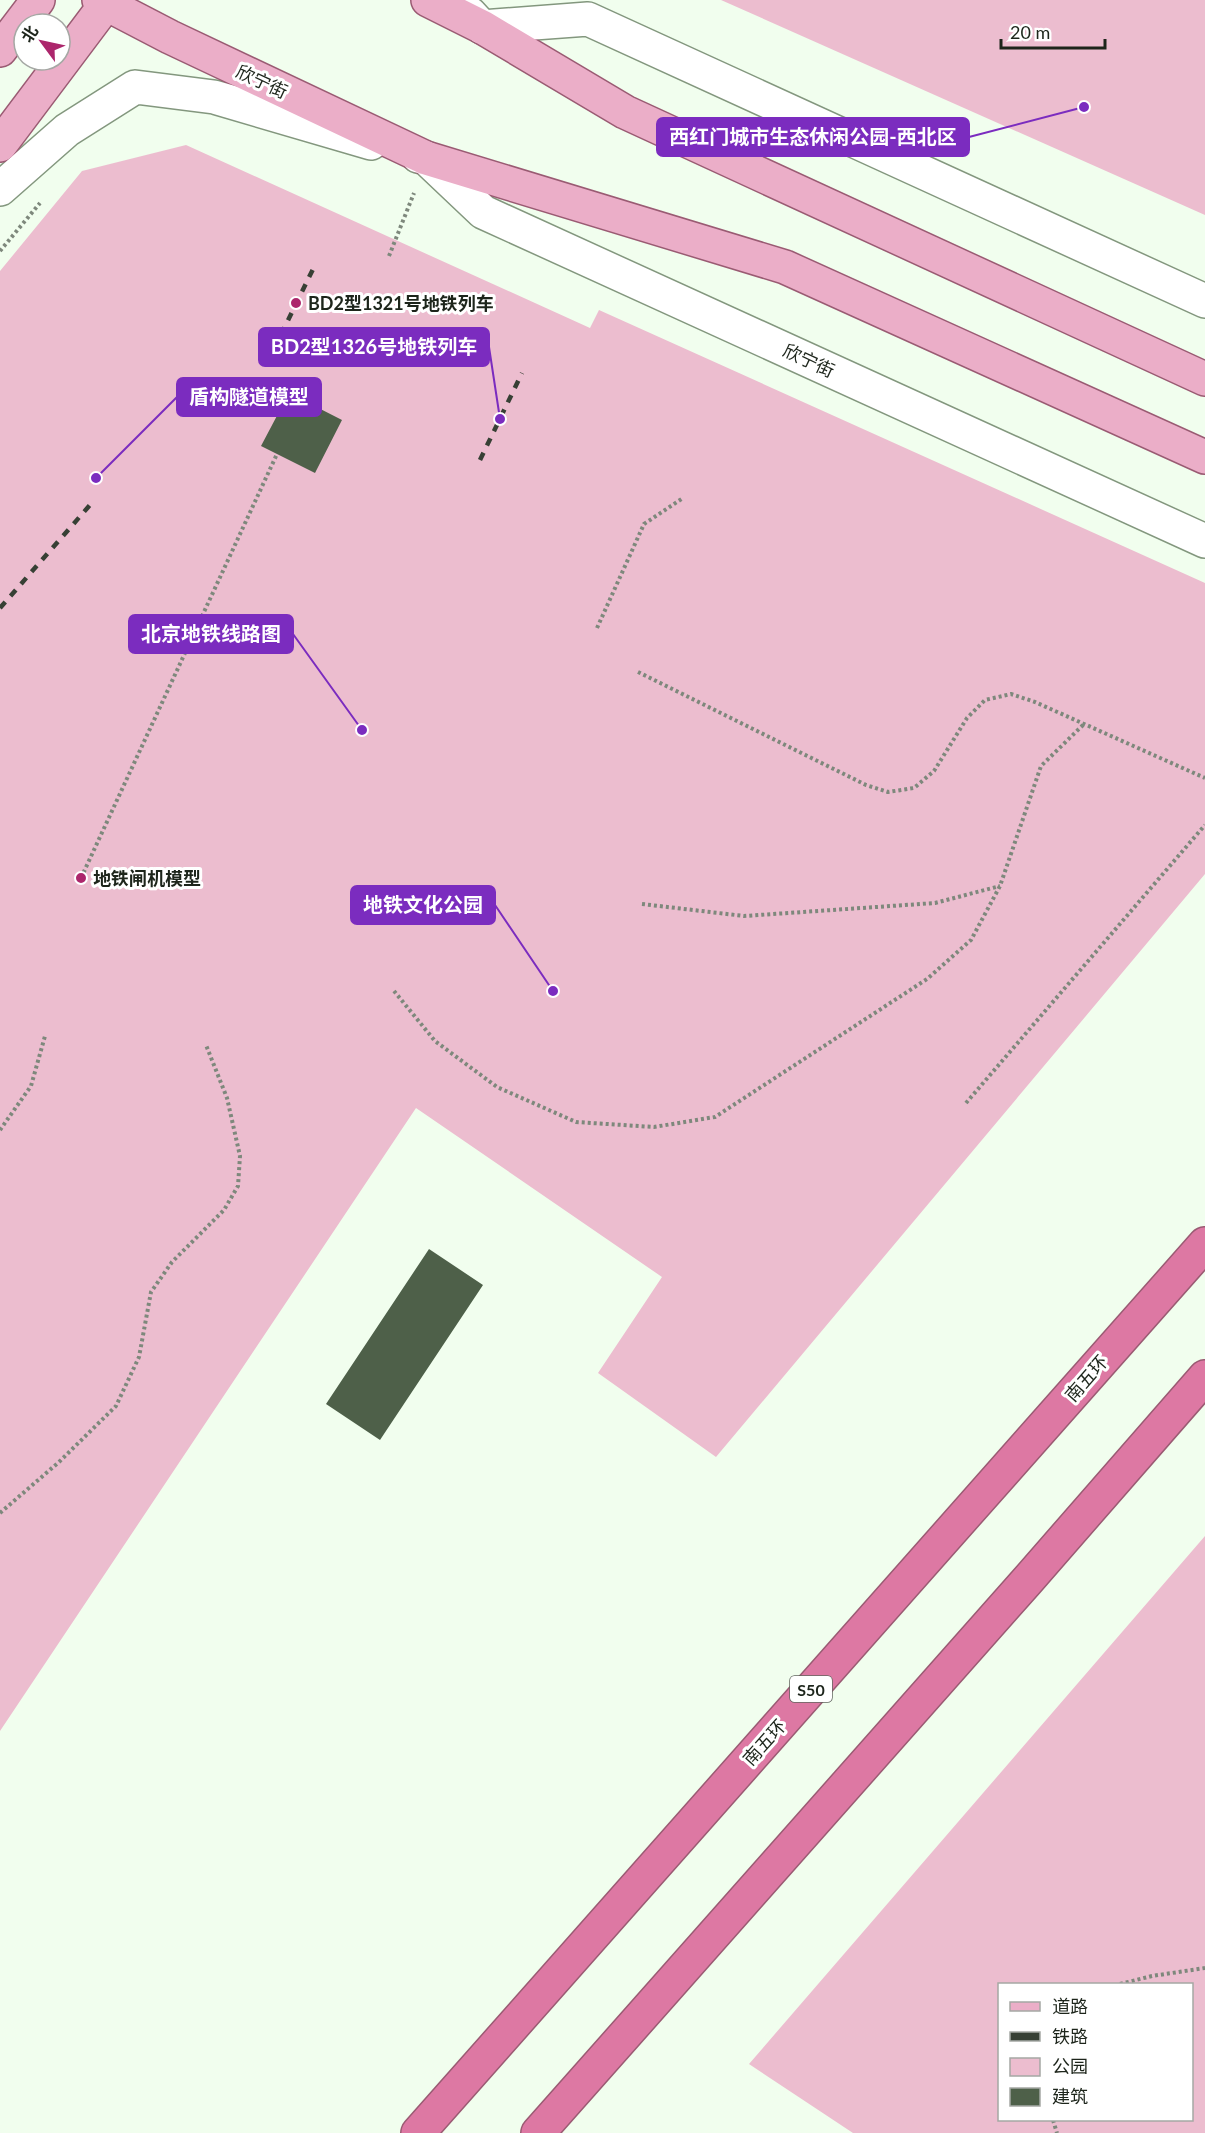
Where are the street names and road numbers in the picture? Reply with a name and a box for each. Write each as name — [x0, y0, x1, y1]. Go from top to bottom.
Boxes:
street label: 欣宁街 — [233, 60, 291, 102]
street label: 欣宁街 — [780, 339, 838, 381]
street label: 南五环 — [1060, 1350, 1112, 1406]
road number: S50 — [790, 1676, 832, 1702]
street label: 南五环 — [738, 1715, 790, 1769]

